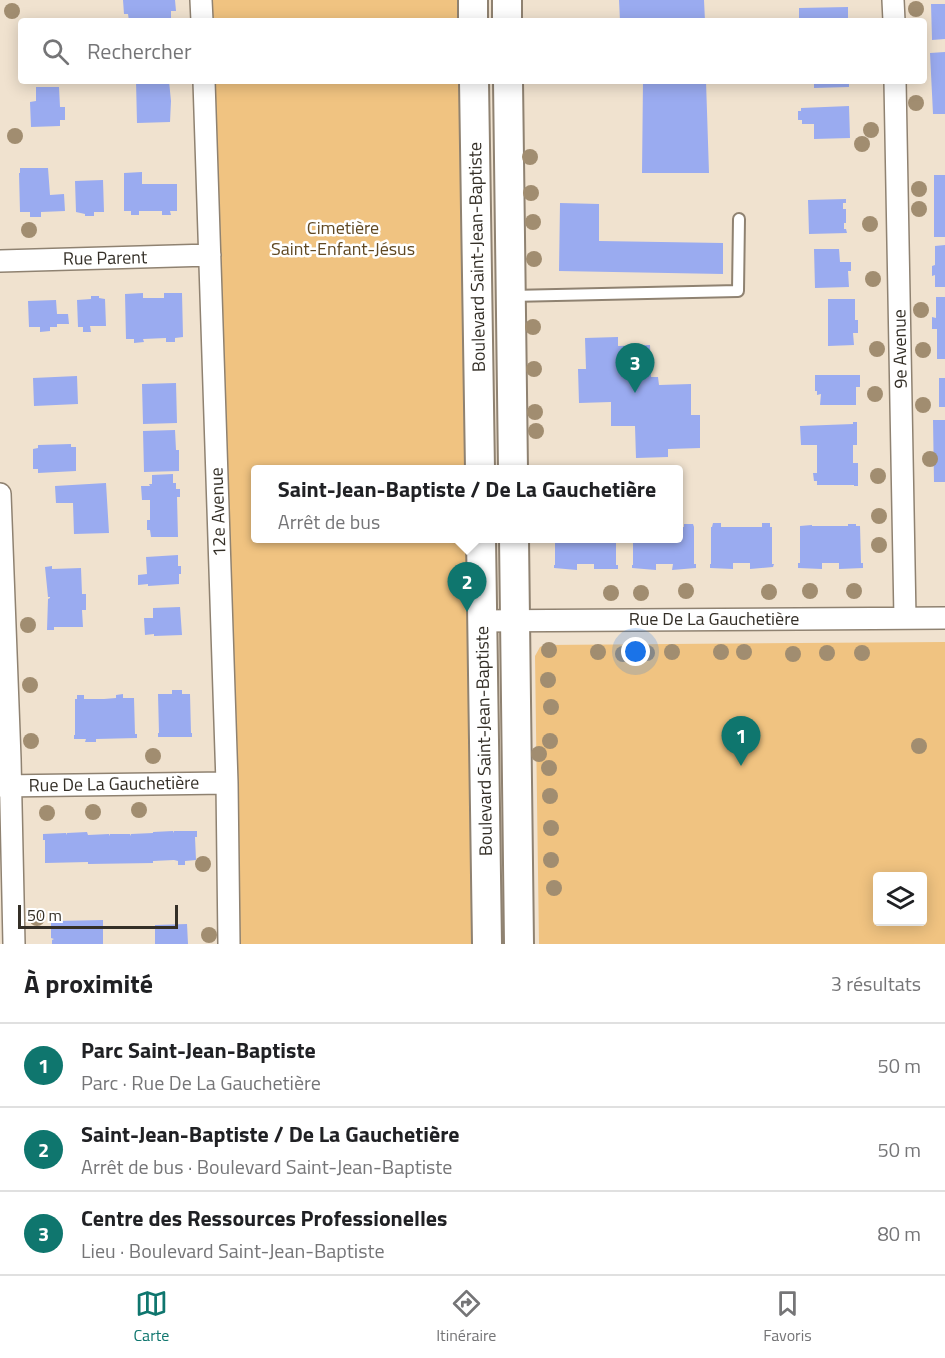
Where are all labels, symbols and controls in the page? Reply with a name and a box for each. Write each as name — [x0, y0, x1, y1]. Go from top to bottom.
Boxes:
search box — [18, 18, 927, 84]
text: Rechercher — [87, 34, 192, 68]
icon: search — [39, 35, 72, 68]
street label: Boulevard Saint-Jean-Baptiste — [461, 142, 492, 372]
park label: Cimetière Saint-Enfant-Jésus — [271, 214, 415, 262]
street label: Rue Parent — [63, 243, 148, 272]
street label: 9e Avenue — [885, 309, 914, 389]
pin: 3 — [616, 344, 654, 393]
popup — [251, 465, 683, 543]
street label: 12e Avenue — [202, 467, 233, 557]
text: Saint-Jean-Baptiste / De La Gauchetière — [278, 472, 656, 506]
text: Arrêt de bus — [278, 506, 380, 537]
pin: 2 — [448, 562, 486, 612]
street label: Rue De La Gauchetière — [629, 605, 799, 632]
street label: Boulevard Saint-Jean-Baptiste — [468, 626, 499, 856]
your location — [621, 637, 650, 666]
pin: 1 — [722, 716, 760, 766]
street label: Rue De La Gauchetière — [28, 769, 200, 798]
map controls — [873, 872, 927, 926]
button: layers — [873, 872, 927, 926]
scale bar — [18, 902, 178, 930]
text: 50 m — [27, 903, 62, 927]
text: À proximité — [24, 964, 153, 1003]
text: 3 résultats — [831, 968, 921, 999]
text: Parc Saint-Jean-Baptiste — [81, 1033, 316, 1067]
text: 1 — [38, 1050, 49, 1081]
text: 50 m — [877, 1050, 921, 1081]
text: Parc · Rue De La Gauchetière — [81, 1067, 321, 1098]
text: Saint-Jean-Baptiste / De La Gauchetière — [81, 1117, 460, 1151]
text: 2 — [38, 1134, 49, 1165]
text: 50 m — [877, 1134, 921, 1165]
text: Arrêt de bus · Boulevard Saint-Jean-Baptiste — [81, 1151, 452, 1182]
text: Centre des Ressources Professionelles — [81, 1201, 447, 1235]
text: 3 — [38, 1218, 49, 1249]
text: 80 m — [877, 1218, 921, 1249]
text: Lieu · Boulevard Saint-Jean-Baptiste — [81, 1235, 385, 1266]
tab: Carte — [133, 1287, 169, 1347]
tab: Itinéraire — [436, 1287, 496, 1347]
tab: Favoris — [763, 1287, 812, 1347]

